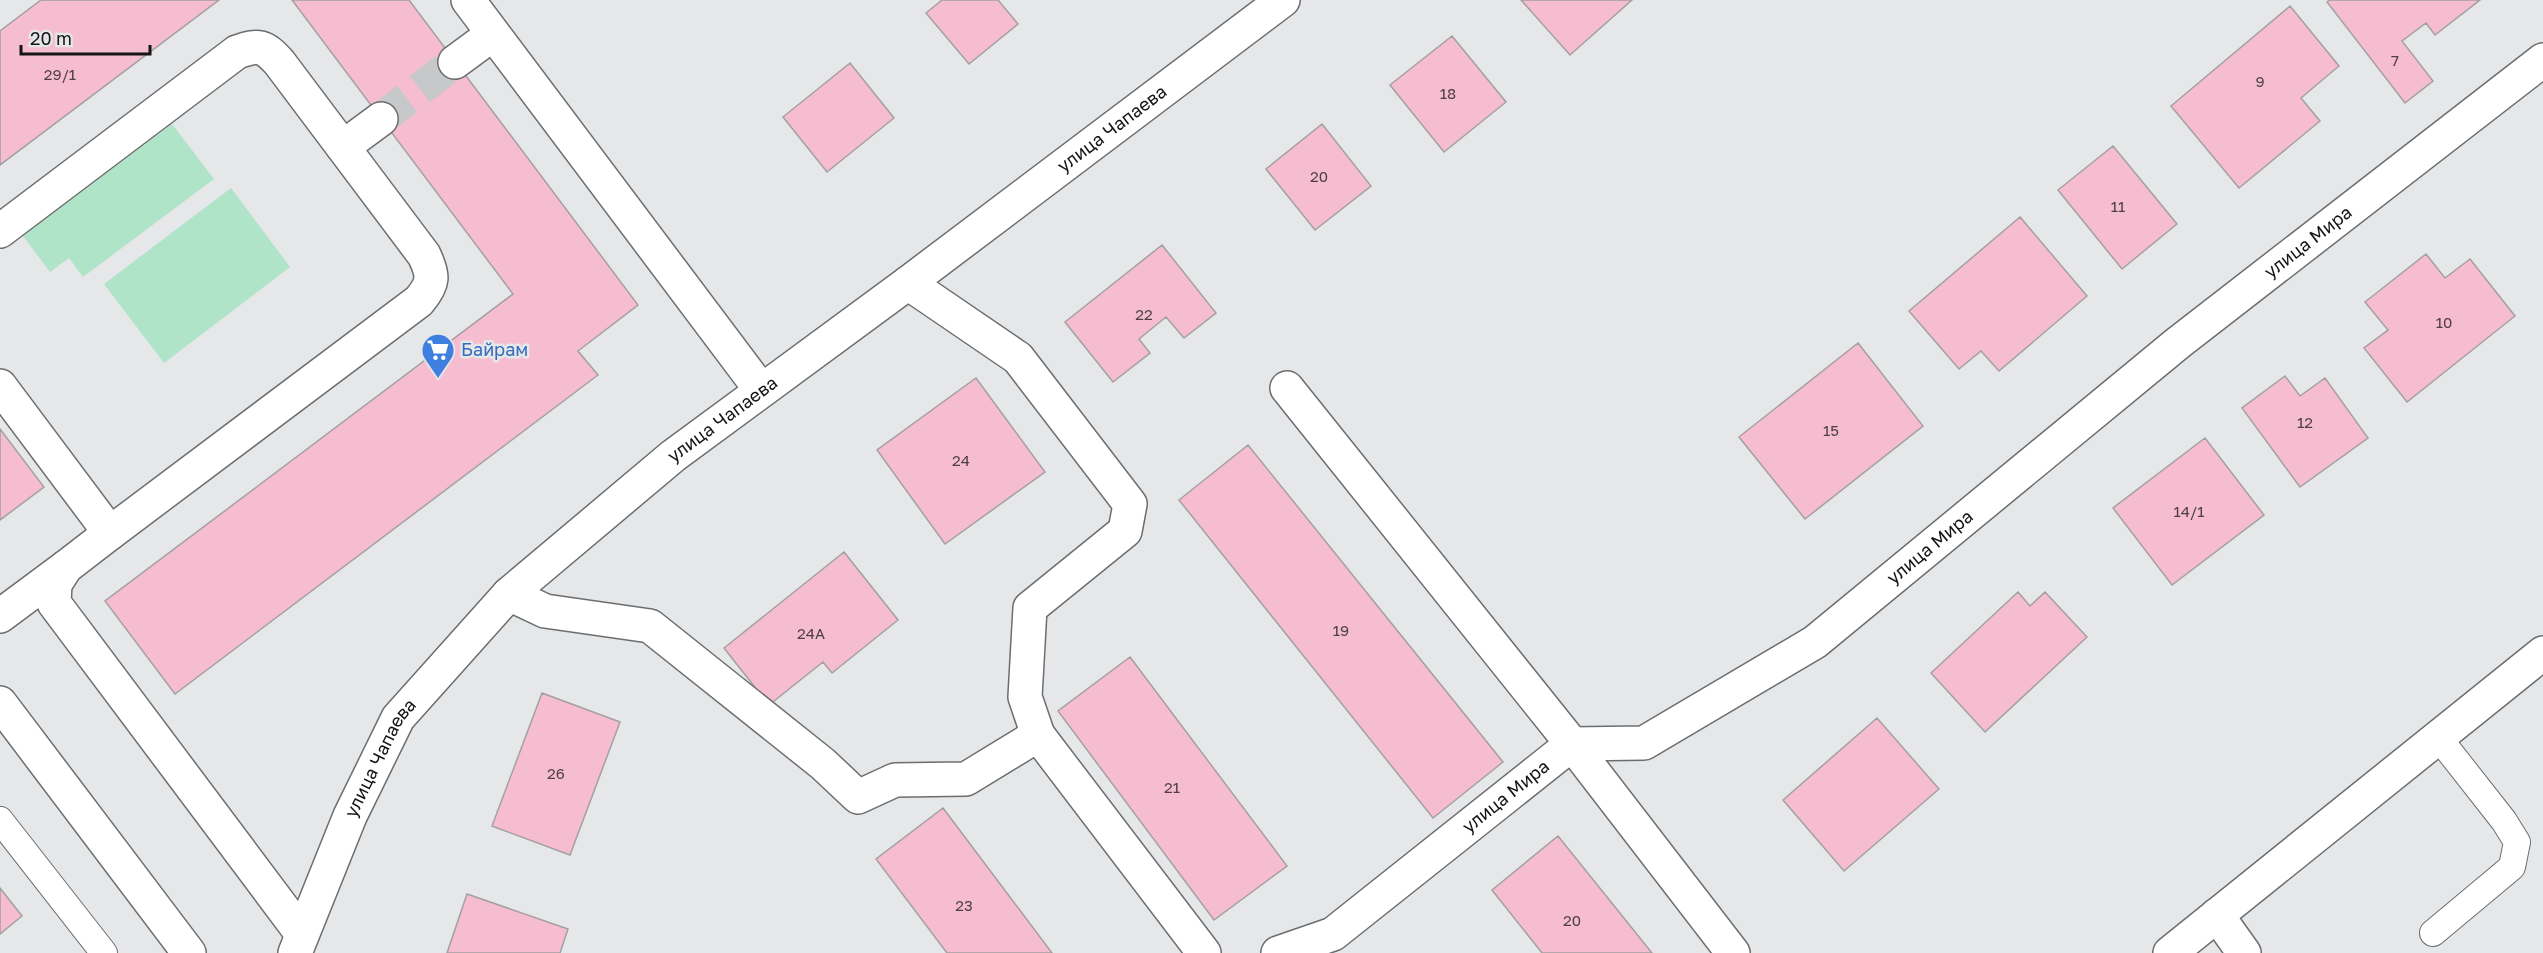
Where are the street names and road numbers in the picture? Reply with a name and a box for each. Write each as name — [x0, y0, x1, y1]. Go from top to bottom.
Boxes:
street label: улица Чапаева — [1052, 80, 1171, 177]
street label: улица Мира — [2259, 200, 2356, 282]
street label: улица Чапаева — [663, 371, 781, 467]
street label: улица Мира — [1882, 505, 1977, 588]
street label: улица Чапаева — [339, 694, 420, 821]
street label: улица Мира — [1457, 755, 1553, 837]

